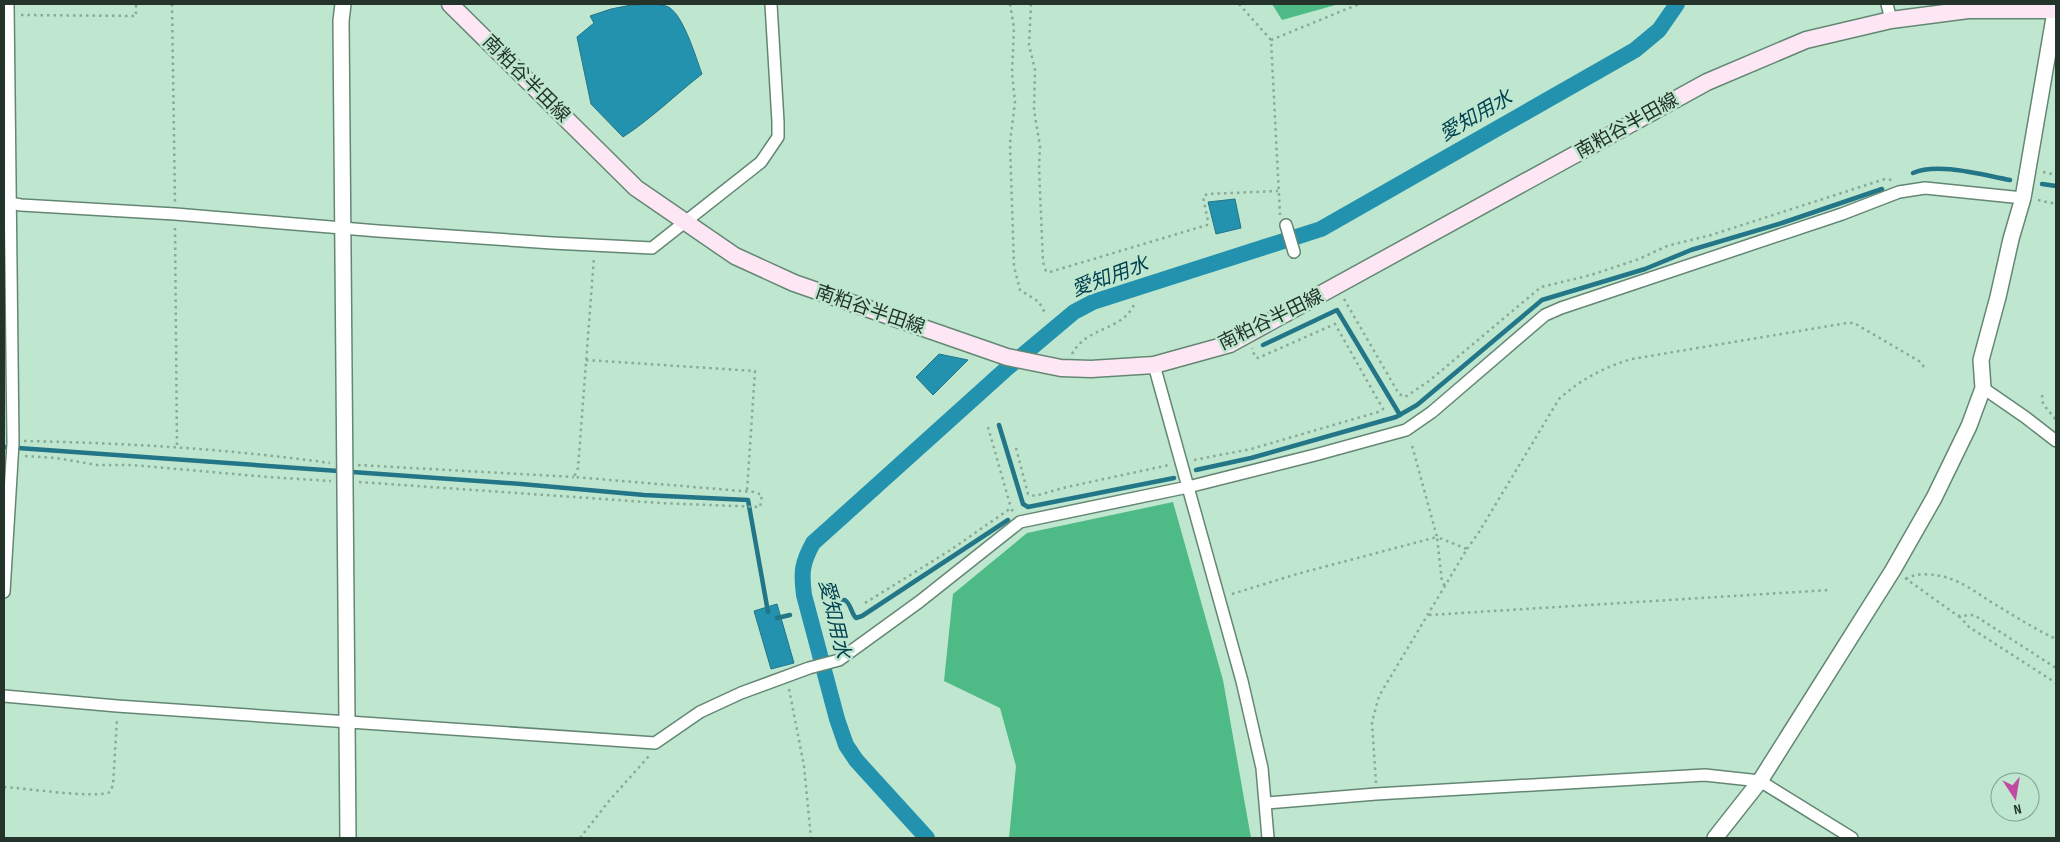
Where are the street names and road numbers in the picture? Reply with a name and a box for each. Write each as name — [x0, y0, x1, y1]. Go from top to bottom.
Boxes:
street label: 南粕谷半田線 — [478, 31, 574, 127]
street label: 南粕谷半田線 — [1572, 88, 1682, 164]
street label: 南粕谷半田線 — [812, 281, 928, 339]
street label: 南粕谷半田線 — [1215, 285, 1327, 355]

